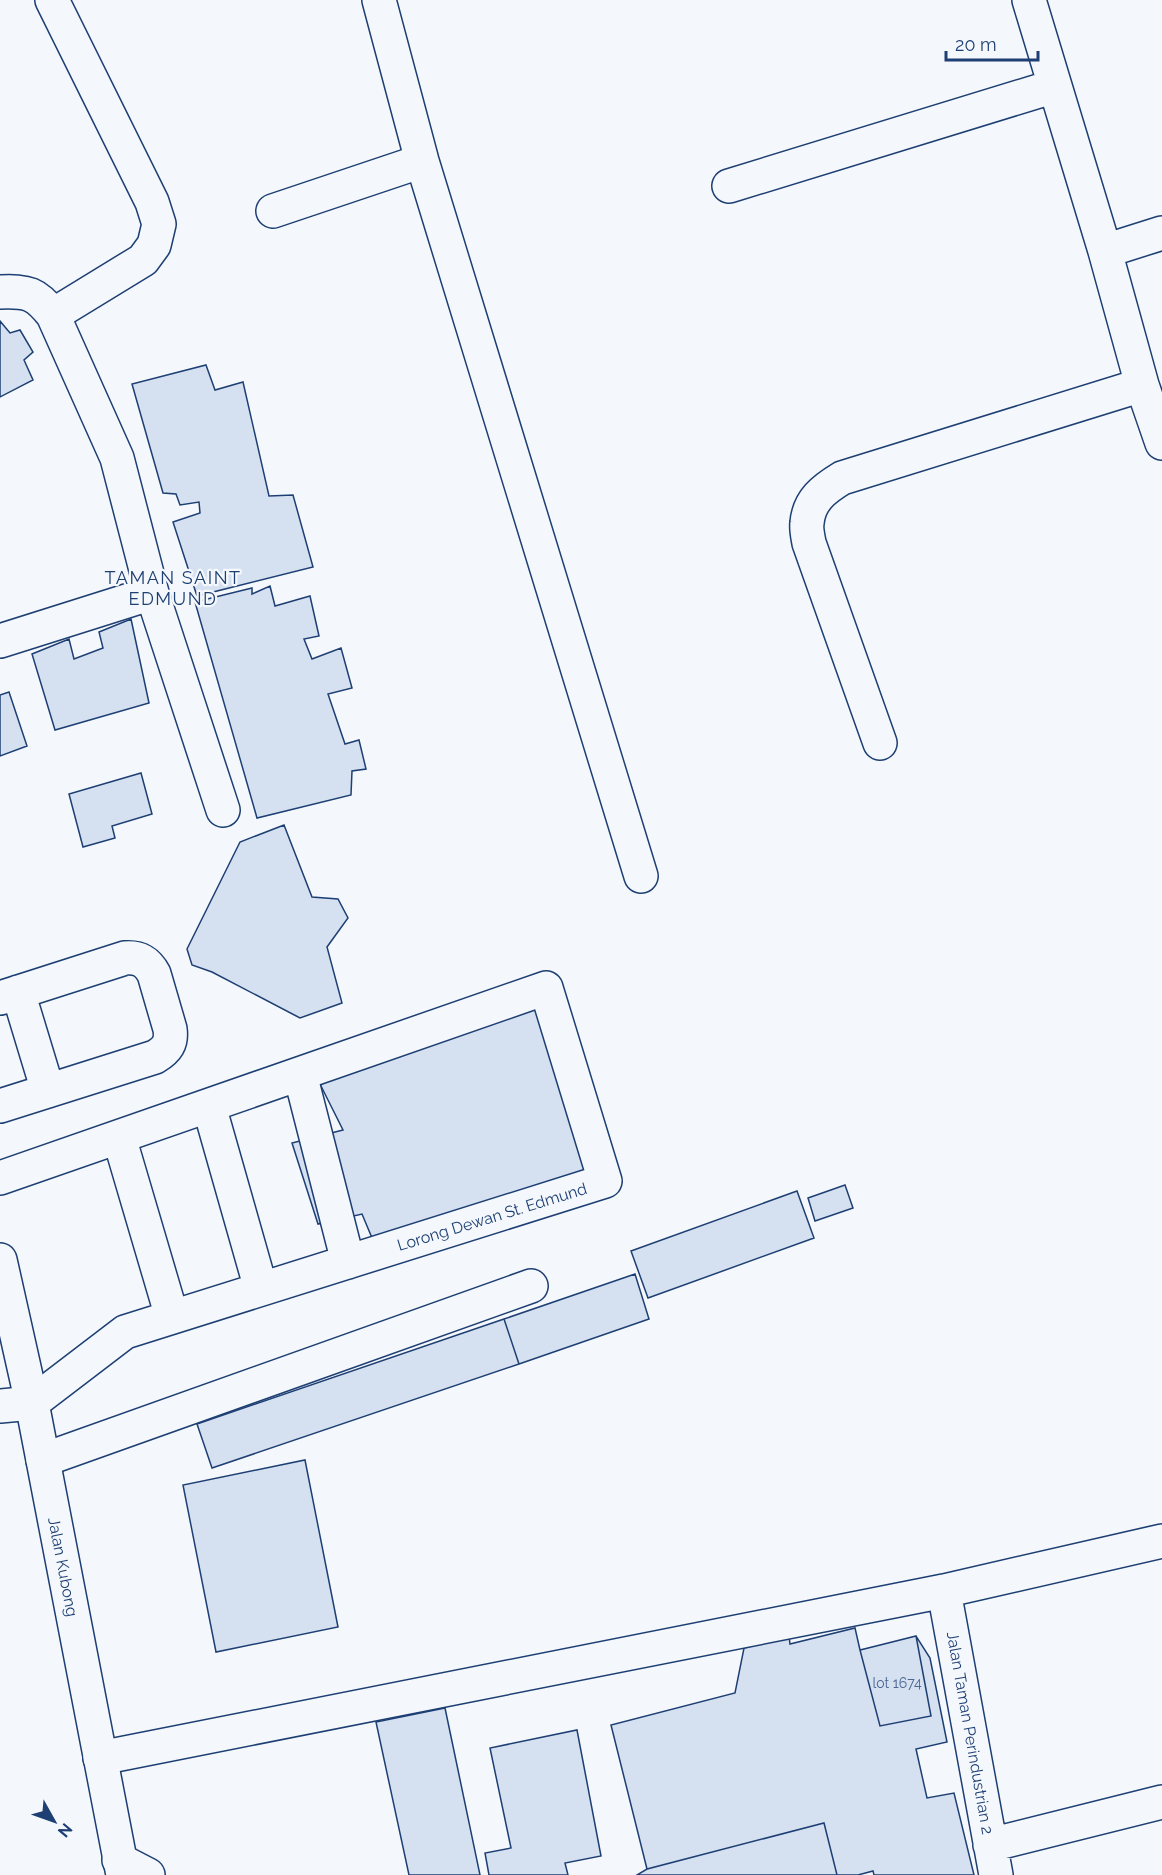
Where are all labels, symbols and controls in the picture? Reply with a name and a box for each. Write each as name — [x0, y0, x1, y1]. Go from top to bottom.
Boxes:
scale bar — [946, 24, 1038, 62]
text: 20 m — [955, 34, 997, 55]
district label: TAMAN SAINT EDMUND — [104, 567, 242, 609]
street label: Lorong Dewan St. Edmund — [395, 1179, 589, 1255]
street label: Jalan Kubong — [44, 1516, 82, 1618]
street label: Jalan Taman Perindustrian 2 — [943, 1630, 997, 1836]
house number: lot 1674 — [872, 1675, 922, 1691]
north arrow — [24, 1791, 84, 1851]
text: N — [54, 1820, 76, 1841]

